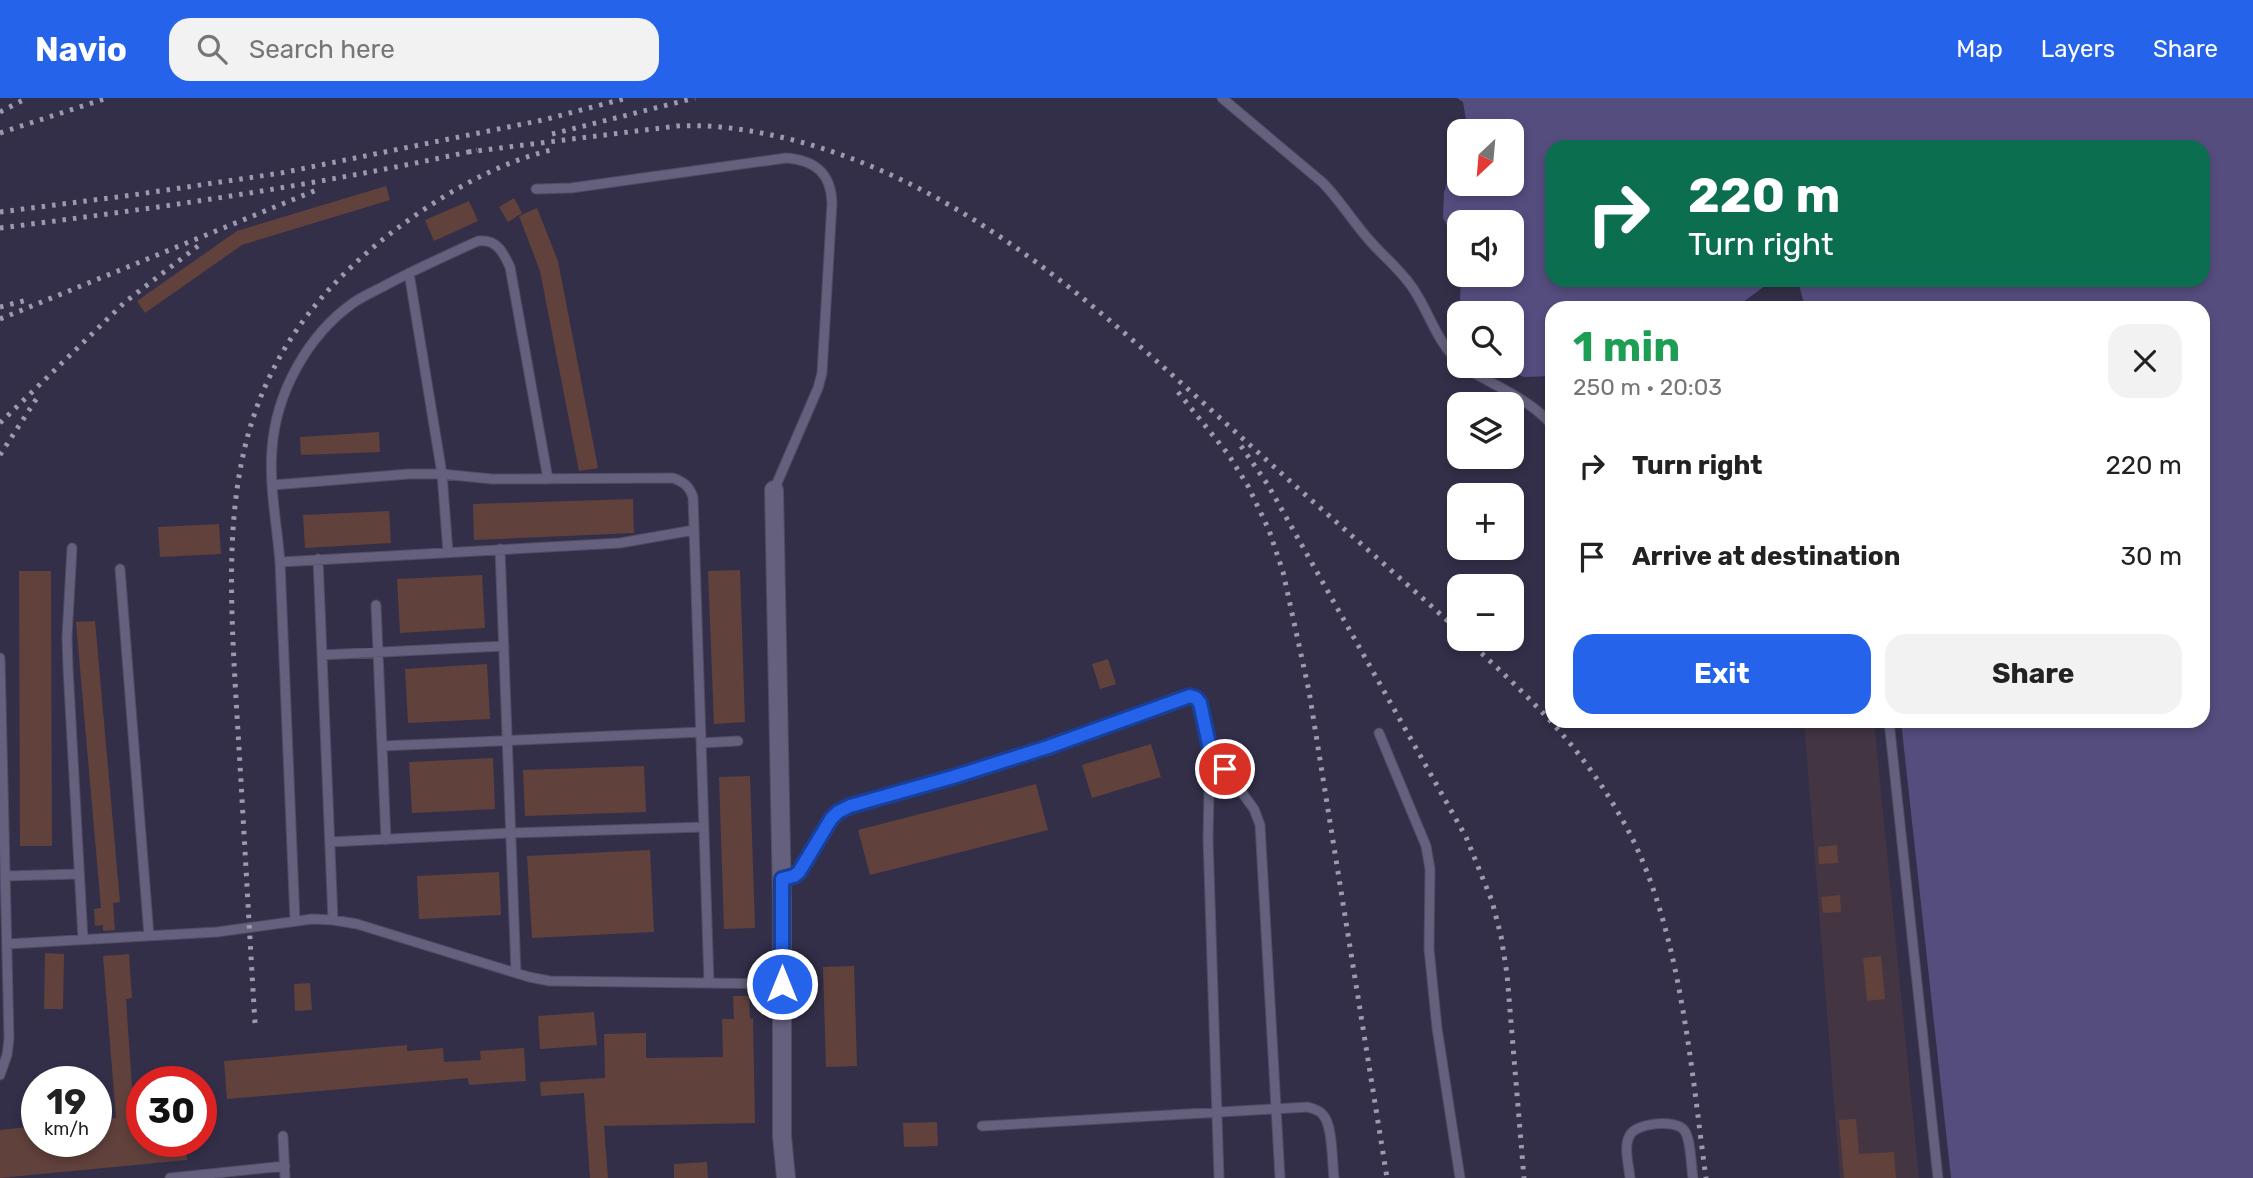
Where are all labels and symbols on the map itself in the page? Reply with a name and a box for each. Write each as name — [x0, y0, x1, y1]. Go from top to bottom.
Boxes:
north arrow — [1447, 119, 1524, 196]
pin — [1195, 739, 1255, 799]
position arrow — [745, 947, 819, 1021]
speed limit sign: 30 — [126, 1066, 217, 1157]

